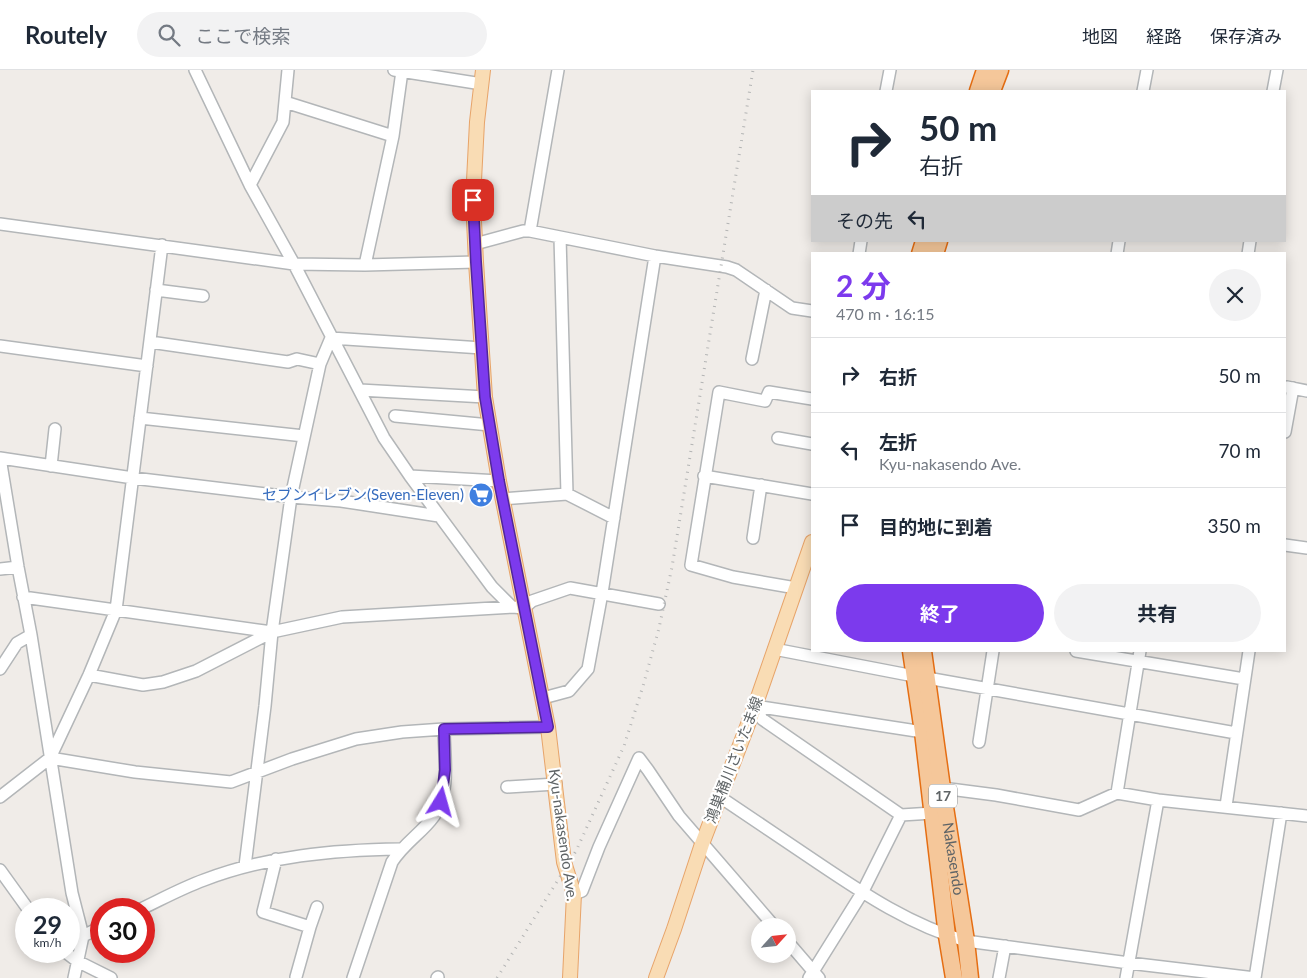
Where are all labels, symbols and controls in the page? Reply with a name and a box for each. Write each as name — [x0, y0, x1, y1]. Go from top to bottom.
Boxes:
search box — [137, 12, 487, 57]
text: Routely — [25, 20, 107, 49]
icon: search — [155, 21, 183, 49]
text: ここで検索 — [195, 24, 290, 47]
text: 地図 — [1082, 25, 1118, 47]
text: 経路 — [1146, 25, 1182, 47]
text: 保存済み — [1210, 25, 1282, 47]
text: 50 m — [919, 106, 997, 148]
icon: right — [836, 110, 901, 175]
text: 右折 — [919, 152, 963, 179]
pin — [452, 179, 494, 221]
icon: arrive — [459, 186, 487, 214]
icon: left — [903, 205, 931, 233]
text: その先 — [836, 209, 893, 232]
text: 2 分 — [836, 267, 891, 303]
button: close — [1209, 269, 1261, 321]
text: 470 m · 16:15 — [836, 304, 935, 323]
icon: right — [836, 361, 864, 389]
text: 50 m — [1218, 364, 1261, 387]
text: 右折 — [879, 365, 917, 388]
text: 左折 — [879, 430, 917, 453]
icon: left — [836, 436, 864, 464]
text: 70 m — [1218, 439, 1261, 462]
text: Kyu-nakasendo Ave. — [879, 454, 1021, 473]
supermarket icon: セブンイレブン(Seven-Eleven) — [468, 482, 494, 508]
place label: セブンイレブン(Seven-Eleven) — [262, 485, 464, 503]
icon: arrive — [836, 511, 864, 539]
text: 350 m — [1207, 514, 1261, 537]
text: 目的地に到着 — [879, 515, 993, 538]
button: 終了 — [836, 584, 1044, 642]
button: 共有 — [1054, 584, 1261, 642]
street label: 鴻巣桶川さいたま線 — [701, 694, 766, 826]
street label: Kyu-nakasendo Ave. — [546, 768, 582, 902]
position arrow — [414, 775, 466, 827]
road number: 17 — [929, 784, 957, 808]
street label: Nakasendo — [940, 821, 969, 896]
speed limit sign: 30 — [90, 898, 155, 963]
text: 29 — [33, 909, 62, 939]
north arrow — [751, 918, 796, 962]
map controls — [751, 918, 796, 963]
text: km/h — [33, 935, 62, 950]

